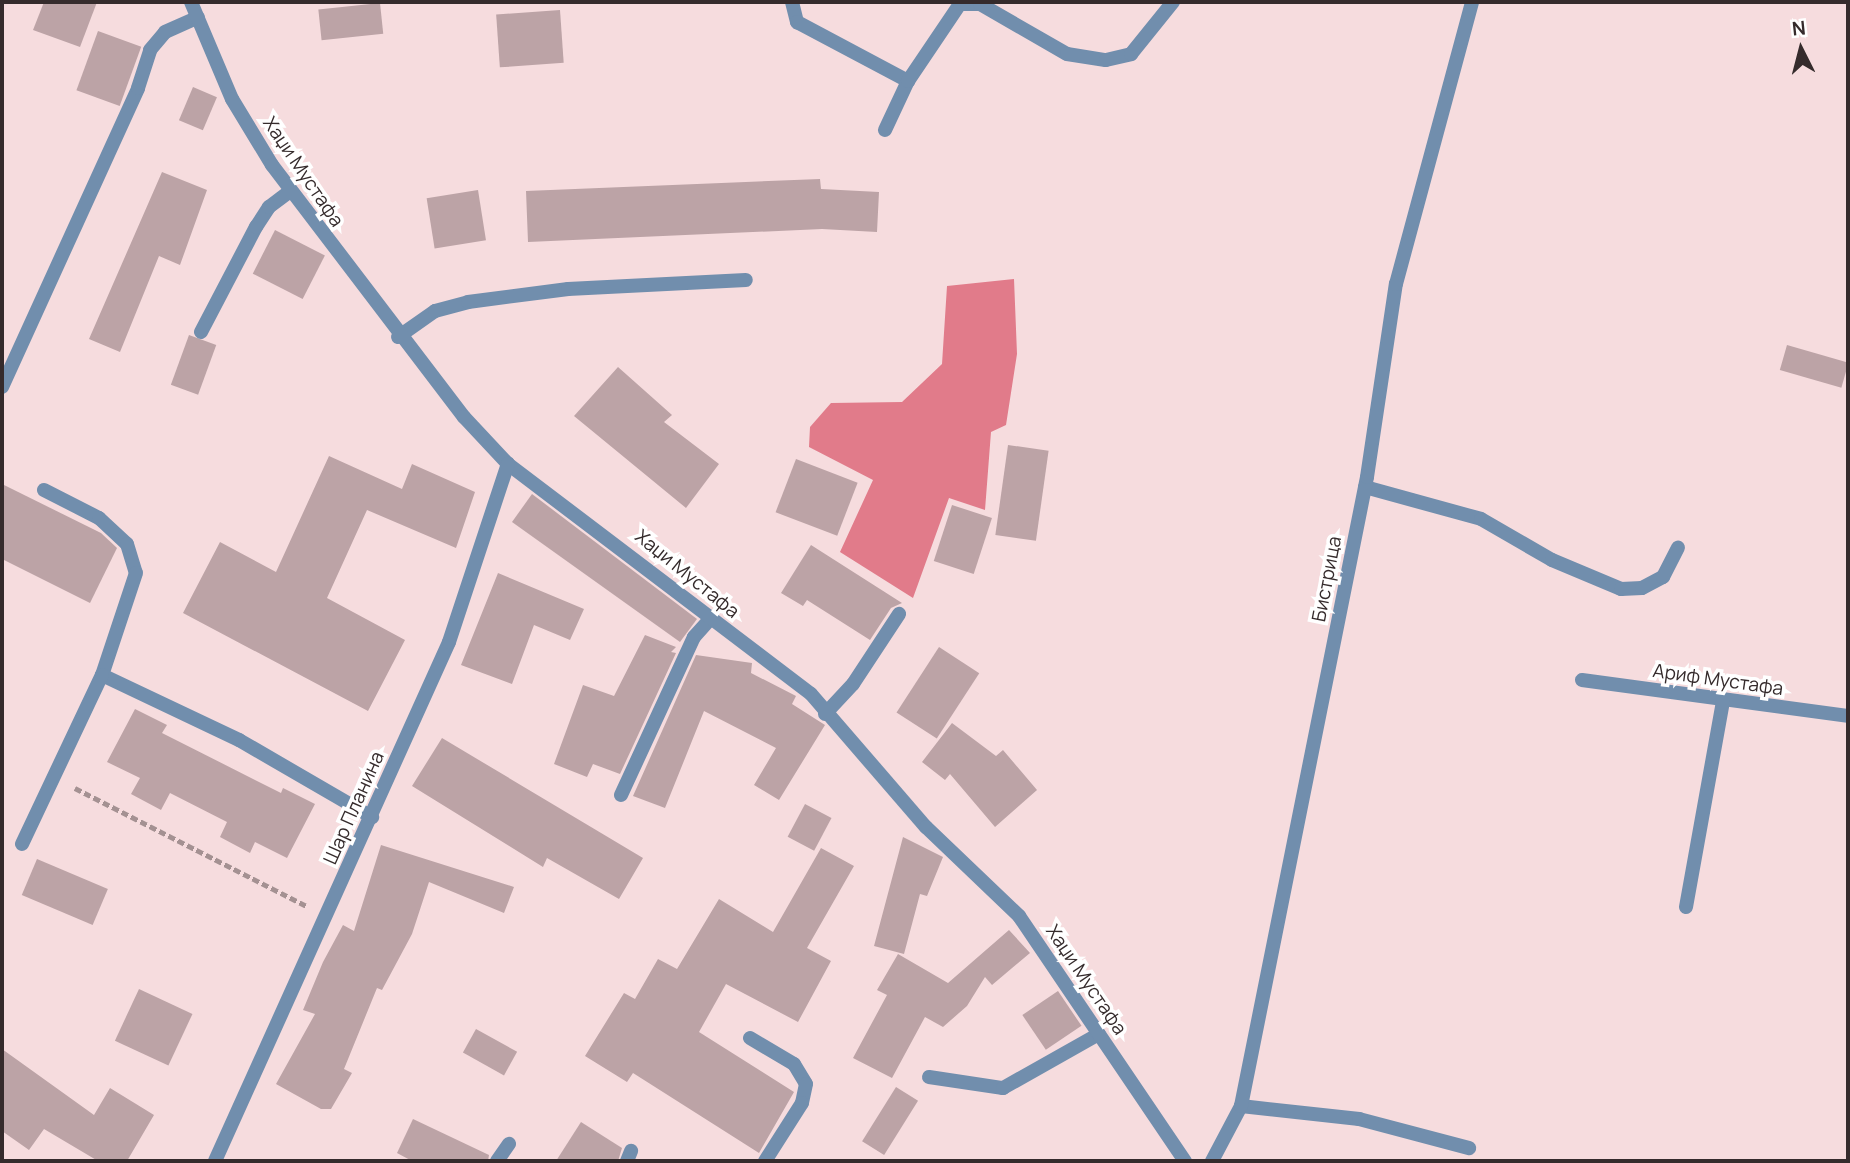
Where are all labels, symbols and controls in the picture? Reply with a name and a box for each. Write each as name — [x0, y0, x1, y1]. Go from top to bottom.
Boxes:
north arrow — [1766, 14, 1836, 84]
text: N — [1791, 14, 1807, 42]
street label: Хаџи Мустафа — [258, 113, 348, 231]
street label: Хаџи Мустафа — [630, 525, 744, 623]
street label: Бистрица — [1308, 534, 1346, 624]
street label: Ариф Мустафа — [1651, 660, 1785, 700]
street label: Шар Планина — [319, 748, 389, 868]
street label: Хаџи Мустафа — [1041, 921, 1131, 1039]

